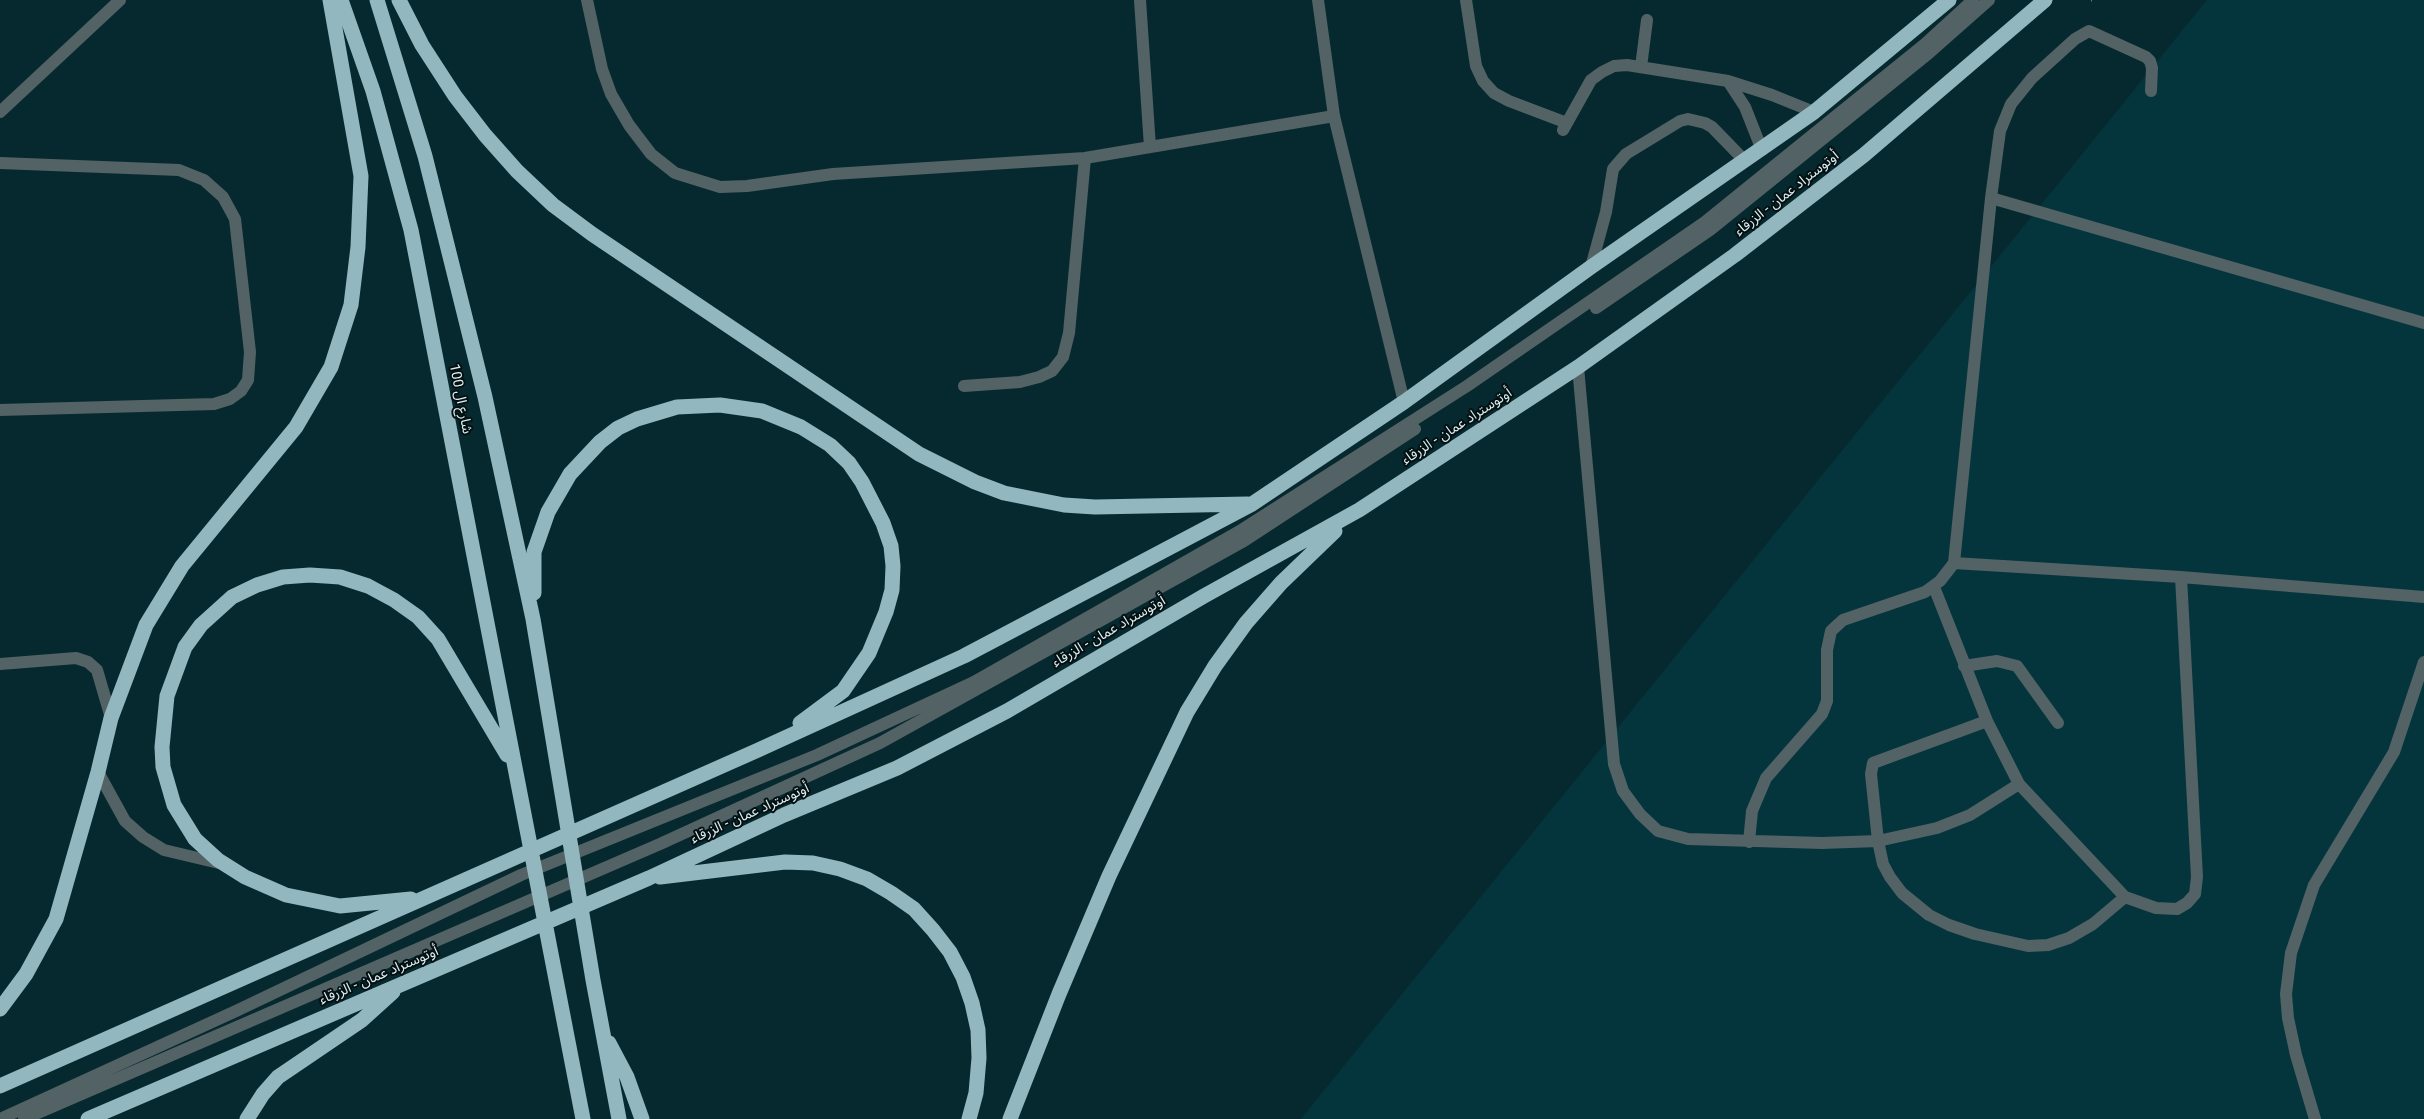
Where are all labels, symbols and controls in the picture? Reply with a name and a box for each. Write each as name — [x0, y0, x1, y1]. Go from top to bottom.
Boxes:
street label: أوتوستراد عمان - الزرقاء — [1731, 148, 1843, 240]
street label: شارع ال 100 — [445, 363, 475, 435]
street label: أوتوستراد عمان - الزرقاء — [1399, 385, 1515, 469]
street label: أوتوستراد عمان - الزرقاء — [1049, 593, 1169, 671]
street label: أوتوستراد عمان - الزرقاء — [688, 780, 812, 848]
street label: أوتوستراد عمان - الزرقاء — [317, 943, 441, 1009]

